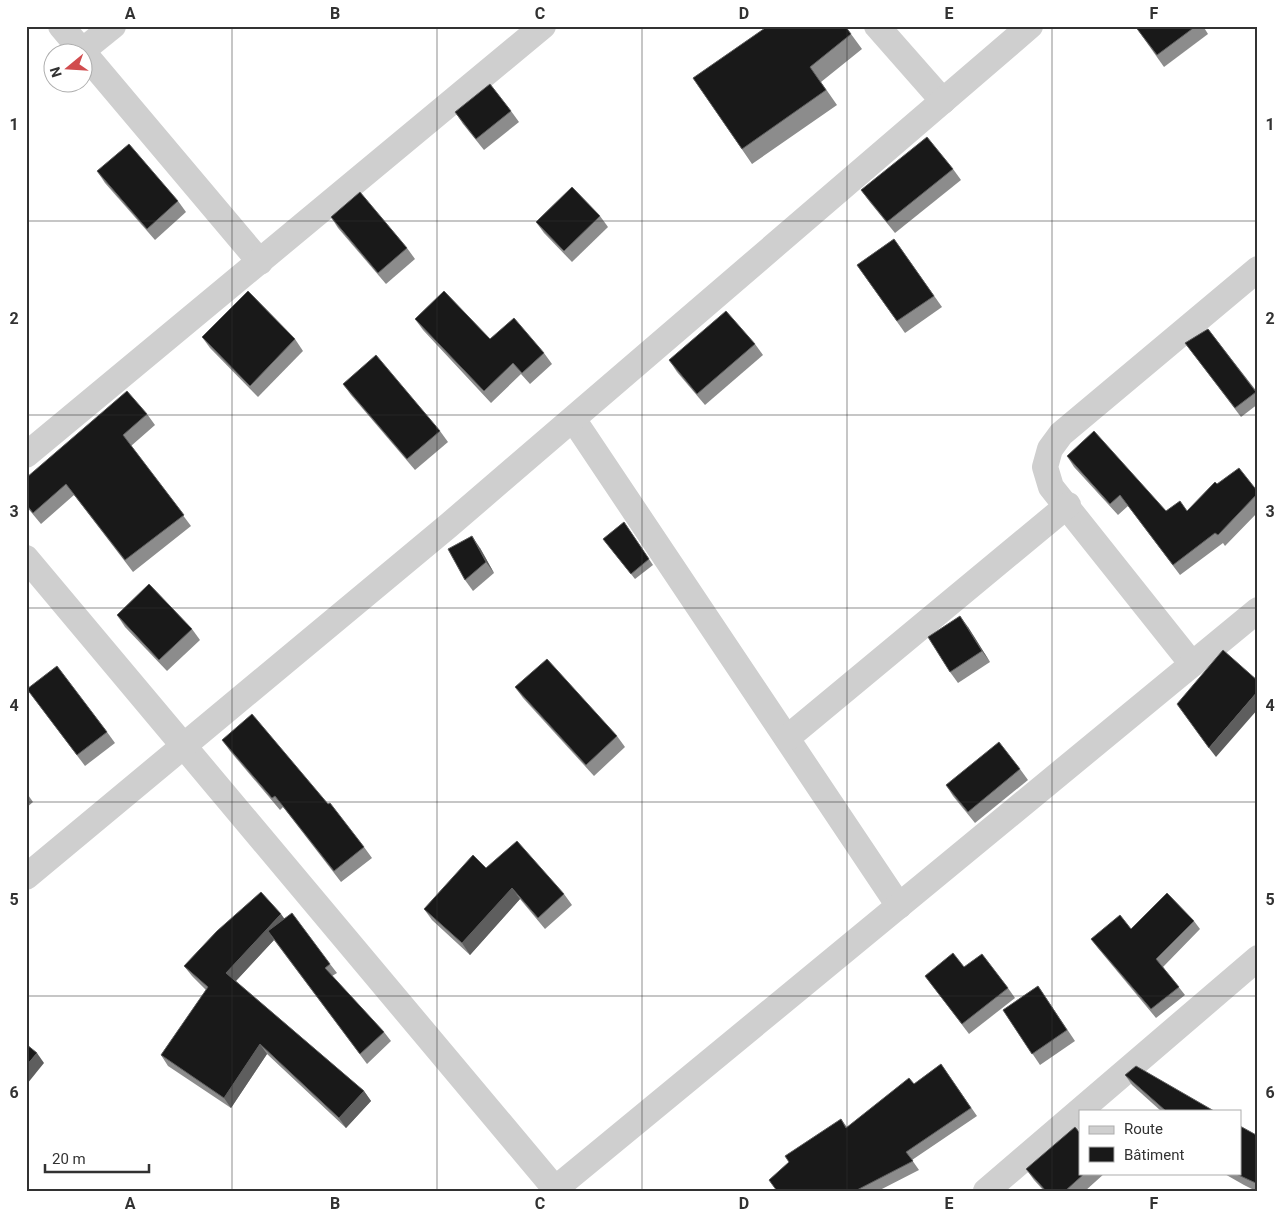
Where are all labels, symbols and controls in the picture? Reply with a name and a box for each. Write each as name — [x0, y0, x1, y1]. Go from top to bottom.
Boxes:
text: A — [125, 4, 136, 23]
text: B — [330, 4, 340, 23]
text: C — [535, 4, 545, 23]
text: D — [739, 4, 749, 23]
text: E — [945, 4, 954, 23]
text: F — [1150, 4, 1159, 23]
north arrow — [42, 42, 92, 92]
text: N — [46, 65, 65, 79]
text: 1 — [9, 115, 19, 134]
text: 1 — [1265, 115, 1275, 134]
text: 2 — [9, 309, 19, 328]
text: 2 — [1265, 309, 1275, 328]
text: 3 — [9, 502, 19, 521]
text: 3 — [1265, 502, 1275, 521]
text: 4 — [9, 696, 19, 715]
text: 4 — [1265, 696, 1275, 715]
text: 5 — [9, 890, 19, 909]
text: 5 — [1265, 890, 1275, 909]
text: 6 — [9, 1083, 19, 1102]
text: 6 — [1265, 1083, 1275, 1102]
legend — [1079, 1110, 1242, 1174]
text: Route — [1124, 1120, 1163, 1138]
scale bar — [45, 1142, 149, 1174]
text: Bâtiment — [1124, 1146, 1184, 1164]
text: 20 m — [52, 1150, 86, 1168]
text: A — [125, 1194, 136, 1213]
text: B — [330, 1194, 340, 1213]
text: C — [535, 1194, 545, 1213]
text: D — [739, 1194, 749, 1213]
text: E — [945, 1194, 954, 1213]
text: F — [1150, 1194, 1159, 1213]

